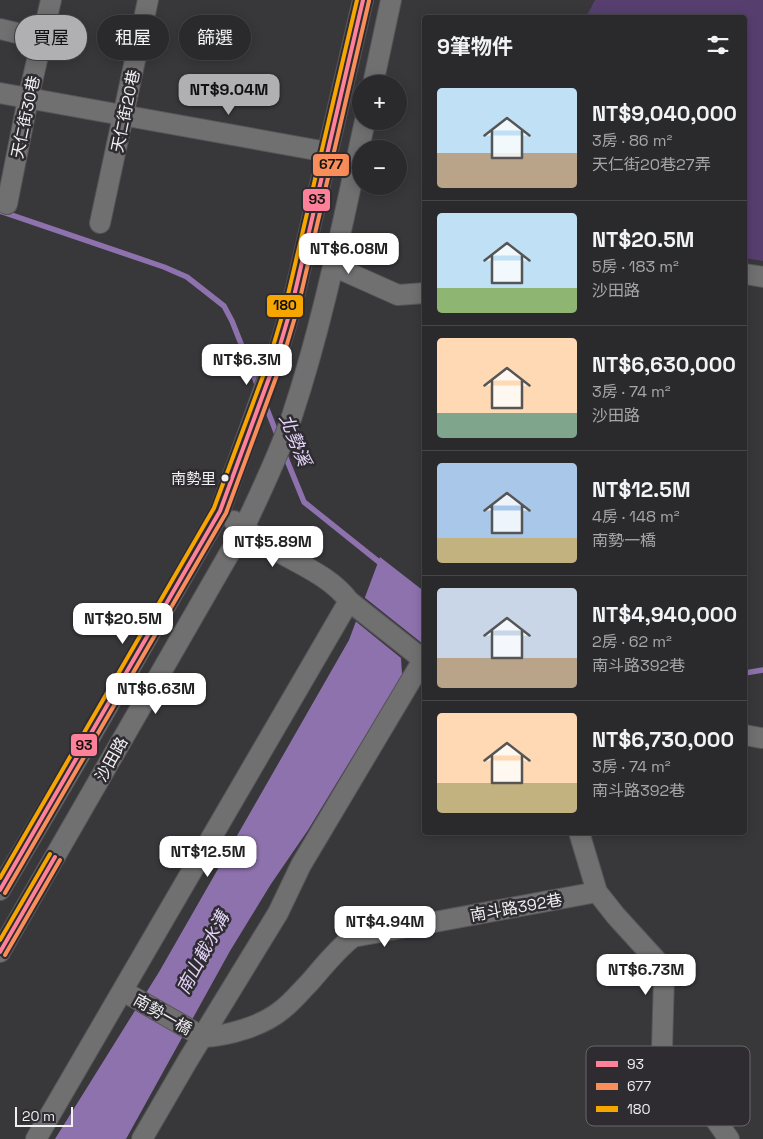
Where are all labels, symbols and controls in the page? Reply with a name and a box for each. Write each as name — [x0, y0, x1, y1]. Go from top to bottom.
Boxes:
chip: 買屋 — [15, 15, 87, 60]
chip: 租屋 — [97, 15, 169, 60]
chip: 篩選 — [179, 15, 251, 60]
icon: filters — [704, 31, 732, 59]
text: 9筆物件 — [437, 33, 513, 60]
street label: 天仁街20巷 — [106, 68, 144, 154]
street label: 天仁街30巷 — [6, 74, 44, 160]
pin: NT$9.04M — [177, 74, 281, 116]
map controls — [352, 75, 407, 195]
button: + — [352, 75, 407, 130]
text: NT$9.04M — [190, 79, 268, 100]
text: NT$9,040,000 — [592, 100, 737, 127]
icon: home — [477, 108, 537, 168]
text: 3房 · 86 m² — [592, 130, 672, 151]
button: − — [352, 140, 407, 195]
line badge: 677 — [312, 153, 350, 177]
text: 天仁街20巷27弄 — [592, 154, 710, 175]
text: 677 — [319, 155, 343, 173]
line badge: 93 — [302, 188, 331, 212]
text: 93 — [308, 190, 326, 208]
text: NT$20.5M — [592, 226, 694, 253]
pin: NT$6.08M — [297, 232, 401, 275]
icon: home — [477, 233, 537, 293]
text: NT$6.08M — [310, 238, 388, 259]
text: 5房 · 183 m² — [592, 256, 679, 277]
text: 沙田路 — [592, 280, 640, 301]
line badge: 180 — [266, 294, 304, 318]
text: 180 — [273, 296, 297, 314]
pin: NT$6.3M — [201, 344, 293, 386]
text: NT$6.3M — [213, 349, 281, 370]
text: NT$6,630,000 — [592, 351, 736, 378]
icon: home — [477, 358, 537, 418]
text: 3房 · 74 m² — [592, 381, 671, 402]
text: 沙田路 — [592, 405, 640, 426]
water label: 北勢溪 — [275, 410, 317, 472]
place label: 南勢里 — [171, 469, 216, 488]
marker: 南勢里 — [220, 473, 230, 483]
text: NT$12.5M — [592, 476, 691, 503]
icon: home — [477, 483, 537, 543]
text: 4房 · 148 m² — [592, 506, 680, 527]
pin: NT$5.89M — [221, 526, 325, 568]
text: 南勢一橋 — [592, 530, 656, 551]
text: NT$5.89M — [234, 531, 312, 552]
text: NT$4,940,000 — [592, 601, 737, 628]
pin: NT$20.5M — [71, 602, 175, 645]
text: NT$20.5M — [84, 608, 162, 629]
icon: home — [477, 608, 537, 668]
text: 2房 · 62 m² — [592, 631, 672, 652]
text: 南斗路392巷 — [592, 655, 685, 676]
pin: NT$6.63M — [104, 672, 208, 715]
text: NT$6.63M — [117, 678, 195, 699]
text: NT$6,730,000 — [592, 726, 734, 753]
line badge: 93 — [70, 733, 98, 757]
street label: 沙田路 — [91, 733, 132, 785]
icon: home — [477, 733, 537, 793]
text: 93 — [75, 736, 93, 754]
text: 3房 · 74 m² — [592, 756, 671, 777]
text: 南斗路392巷 — [592, 780, 685, 801]
pin: NT$12.5M — [156, 836, 260, 878]
text: NT$12.5M — [170, 841, 246, 862]
street label: 南斗路392巷 — [468, 889, 564, 926]
water label: 南山截水溝 — [171, 905, 235, 998]
pin: NT$4.94M — [333, 906, 437, 948]
text: NT$4.94M — [346, 911, 424, 932]
pin: NT$6.73M — [594, 954, 698, 996]
text: NT$6.73M — [608, 959, 684, 980]
street label: 南勢一橋 — [130, 989, 196, 1040]
legend — [586, 1046, 750, 1126]
text: 93 — [627, 1055, 644, 1073]
text: 677 — [627, 1077, 651, 1095]
text: 180 — [627, 1100, 651, 1118]
scale bar — [15, 1104, 72, 1127]
text: 20 m — [22, 1107, 55, 1125]

